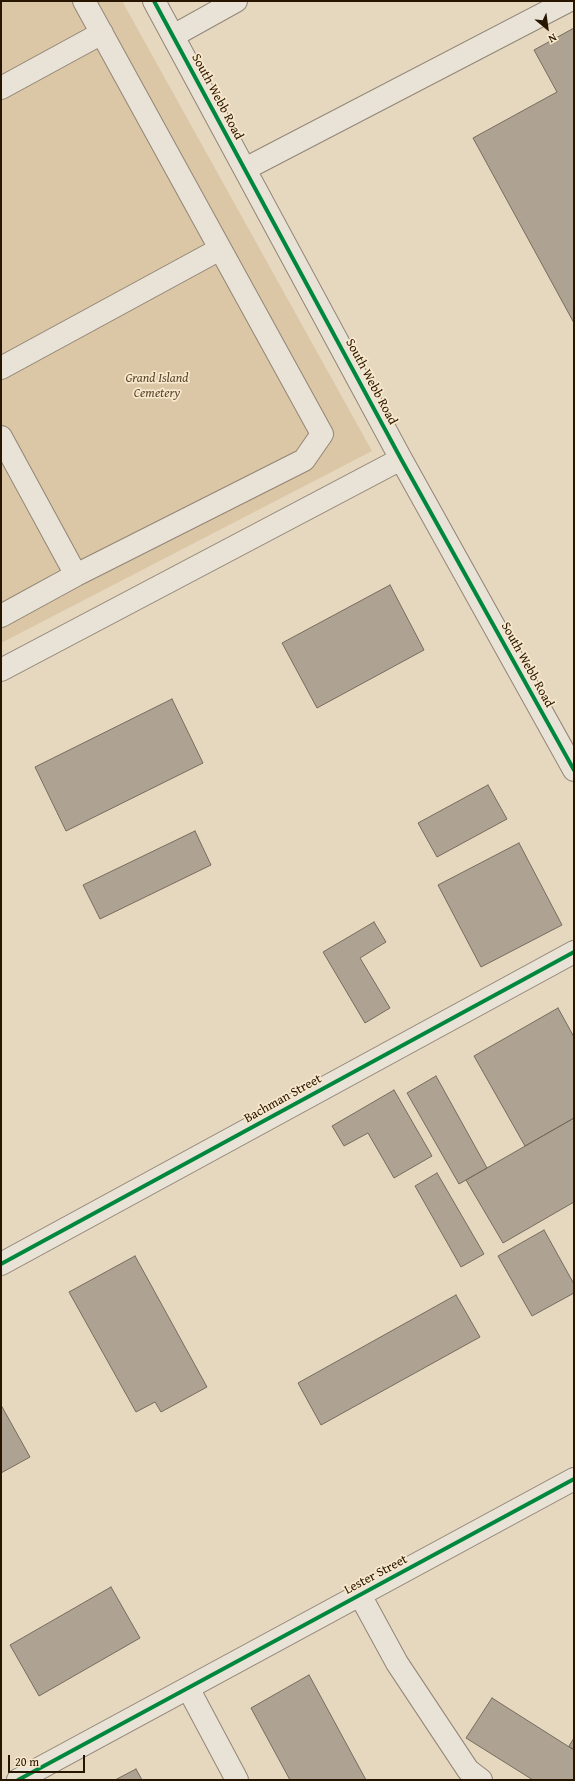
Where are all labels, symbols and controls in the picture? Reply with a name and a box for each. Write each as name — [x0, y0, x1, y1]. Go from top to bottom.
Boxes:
north arrow — [527, 8, 567, 48]
text: N — [546, 30, 560, 47]
street label: South Webb Road — [188, 51, 246, 143]
street label: South Webb Road — [342, 336, 400, 428]
park label: Grand Island Cemetery — [125, 371, 189, 402]
street label: South Webb Road — [497, 620, 557, 710]
street label: Bachman Street — [242, 1071, 324, 1127]
street label: Lester Street — [342, 1552, 410, 1598]
scale bar — [10, 1747, 87, 1773]
text: 20 m — [15, 1753, 39, 1770]

